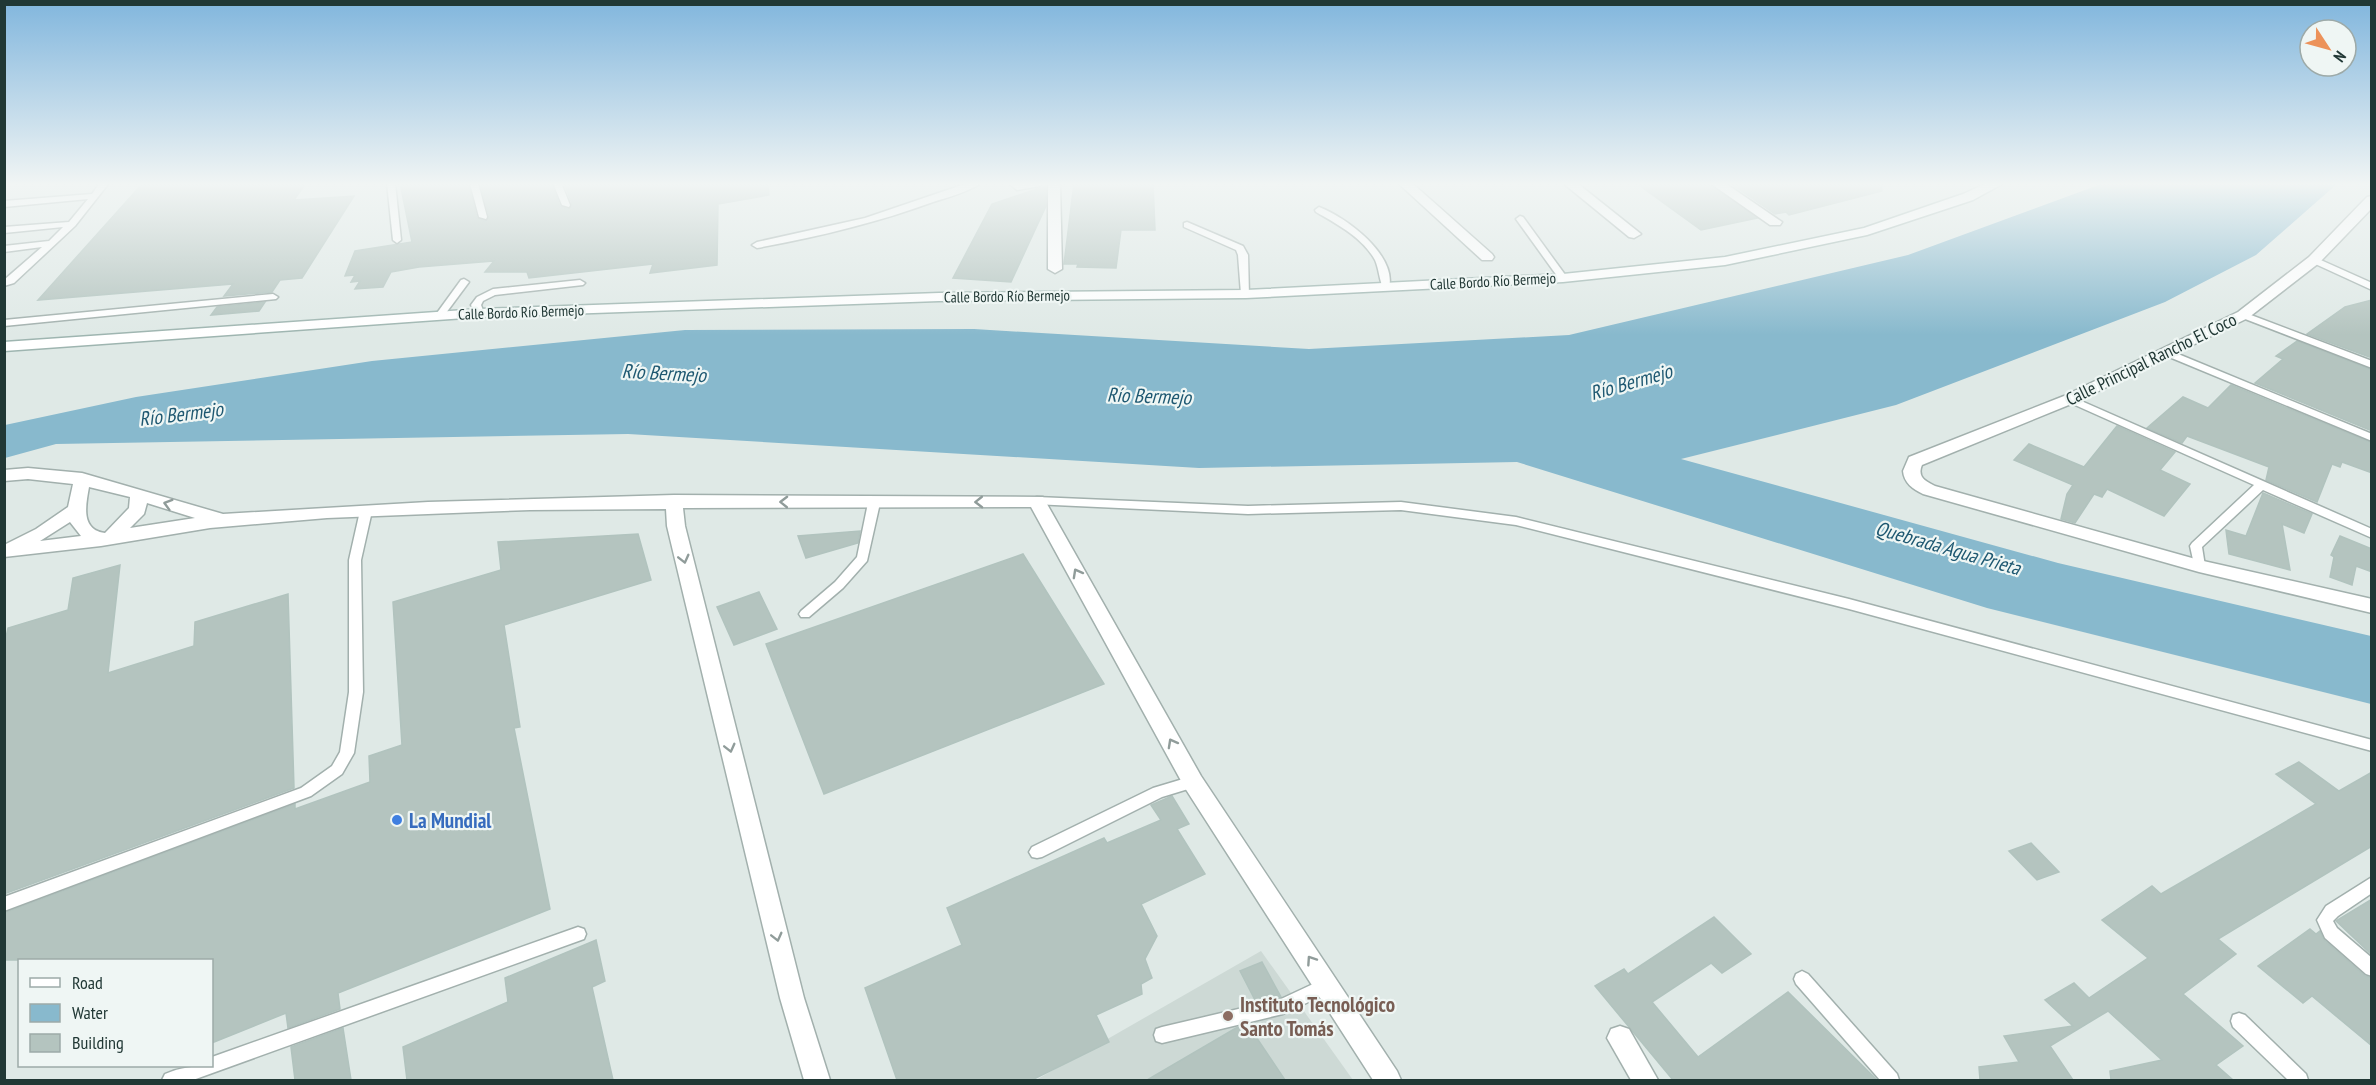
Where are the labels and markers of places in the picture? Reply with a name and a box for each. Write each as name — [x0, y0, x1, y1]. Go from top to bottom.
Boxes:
place label: La Mundial — [409, 807, 492, 834]
marker: La Mundial — [390, 813, 404, 827]
place label: Instituto Tecnológico Santo Tomás — [1240, 991, 1395, 1042]
marker: Instituto Tecnológico Santo Tomás — [1221, 1009, 1235, 1023]

